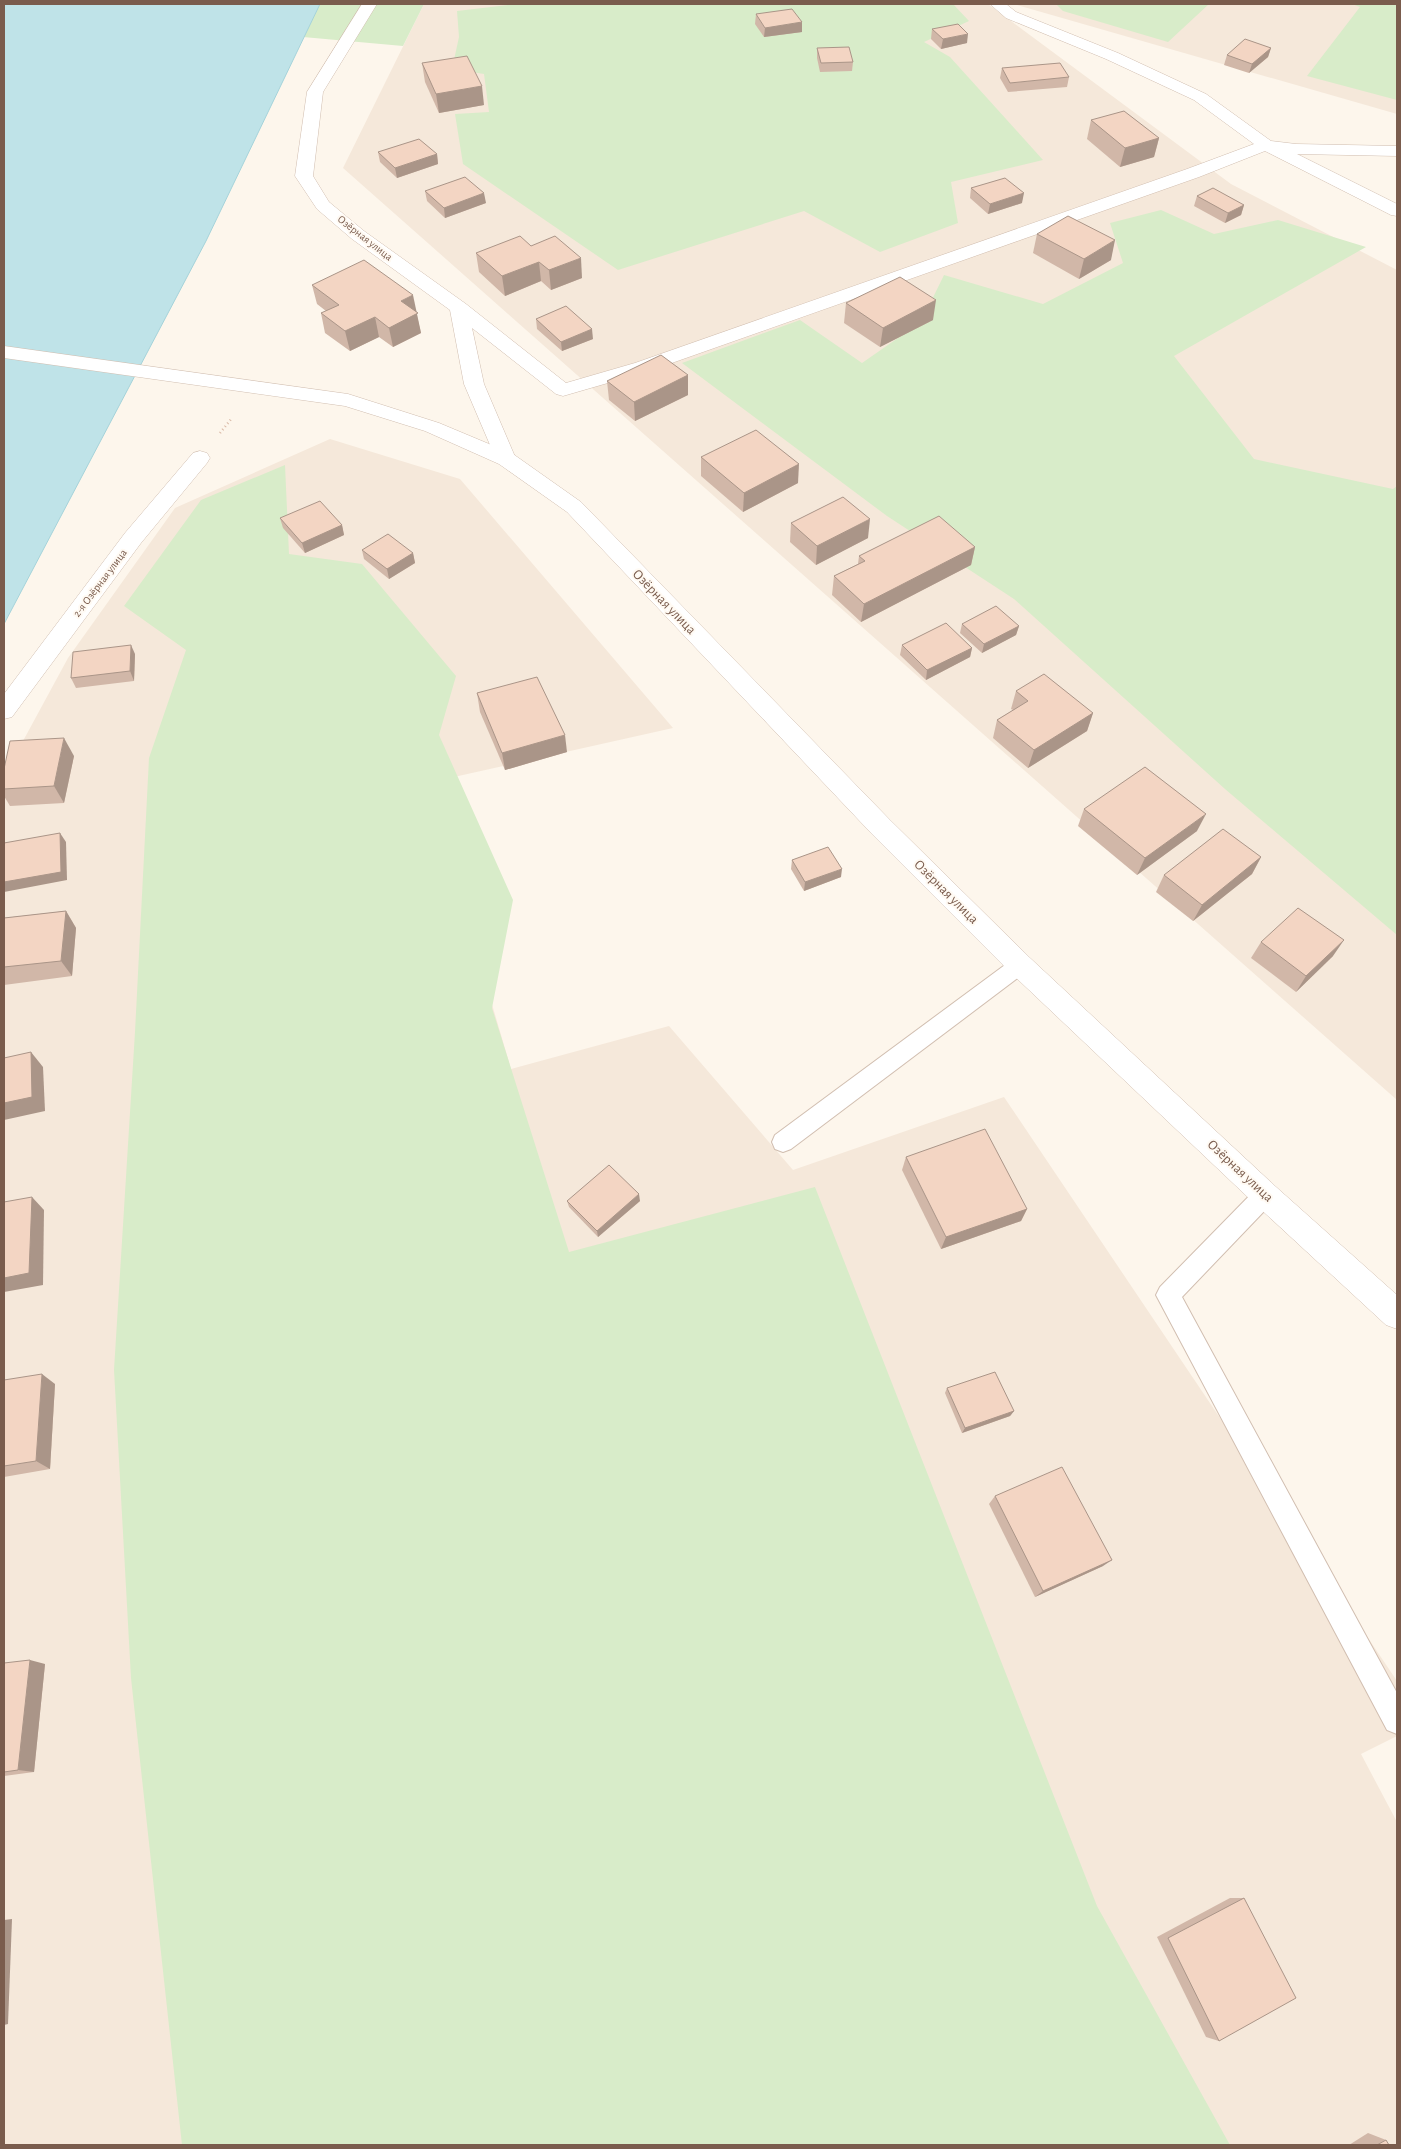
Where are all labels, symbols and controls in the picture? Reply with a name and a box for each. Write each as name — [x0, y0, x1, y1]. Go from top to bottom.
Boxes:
street label: Озёрная улица — [336, 213, 394, 263]
street label: 2-я Озёрная улица — [71, 547, 129, 619]
street label: Озёрная улица — [630, 567, 699, 638]
street label: Озёрная улица — [911, 857, 981, 927]
street label: Озёрная улица — [1204, 1137, 1276, 1205]

